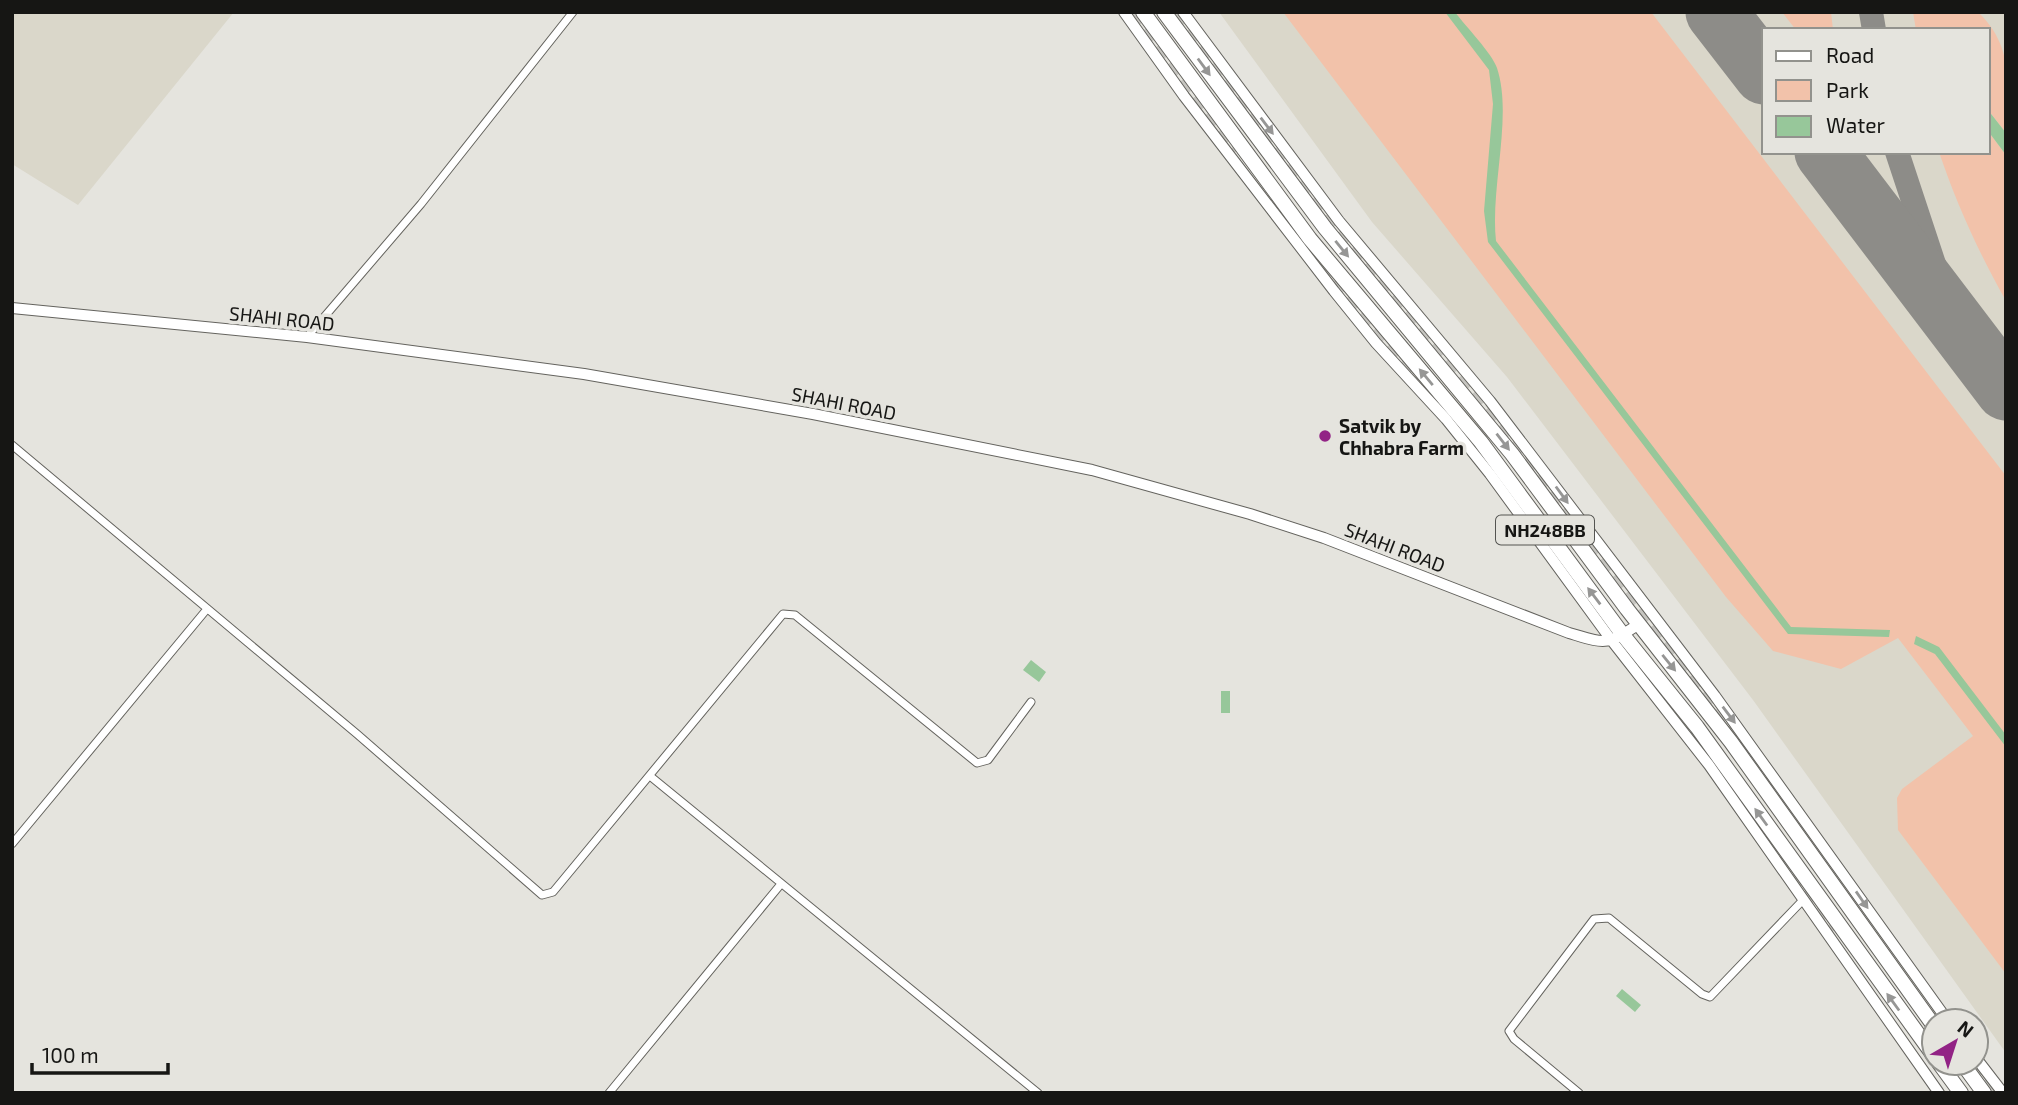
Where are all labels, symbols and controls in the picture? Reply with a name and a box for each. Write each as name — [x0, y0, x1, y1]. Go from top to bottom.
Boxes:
legend — [1762, 28, 1990, 154]
text: Road — [1826, 42, 1874, 67]
one-way arrow — [1197, 58, 1211, 76]
text: Park — [1826, 77, 1869, 102]
text: Water — [1826, 112, 1885, 137]
one-way arrow — [1260, 117, 1274, 135]
one-way arrow — [1334, 240, 1349, 257]
street label: SHAHI ROAD — [228, 301, 336, 335]
one-way arrow — [1418, 368, 1434, 386]
street label: SHAHI ROAD — [790, 382, 898, 424]
place label: Satvik by Chhabra Farm — [1339, 414, 1464, 459]
marker: Satvik by Chhabra Farm — [1317, 428, 1333, 444]
one-way arrow — [1496, 433, 1510, 451]
one-way arrow — [1554, 486, 1569, 504]
road number: NH248BB — [1496, 516, 1594, 544]
street label: SHAHI ROAD — [1341, 517, 1449, 577]
one-way arrow — [1588, 587, 1602, 605]
one-way arrow — [1662, 654, 1677, 672]
one-way arrow — [1722, 706, 1736, 724]
one-way arrow — [1754, 808, 1768, 826]
one-way arrow — [1855, 891, 1869, 909]
one-way arrow — [1887, 993, 1901, 1011]
north arrow — [1920, 1007, 1990, 1077]
text: N — [1953, 1015, 1979, 1042]
scale bar — [32, 1032, 168, 1076]
text: 100 m — [42, 1042, 99, 1067]

